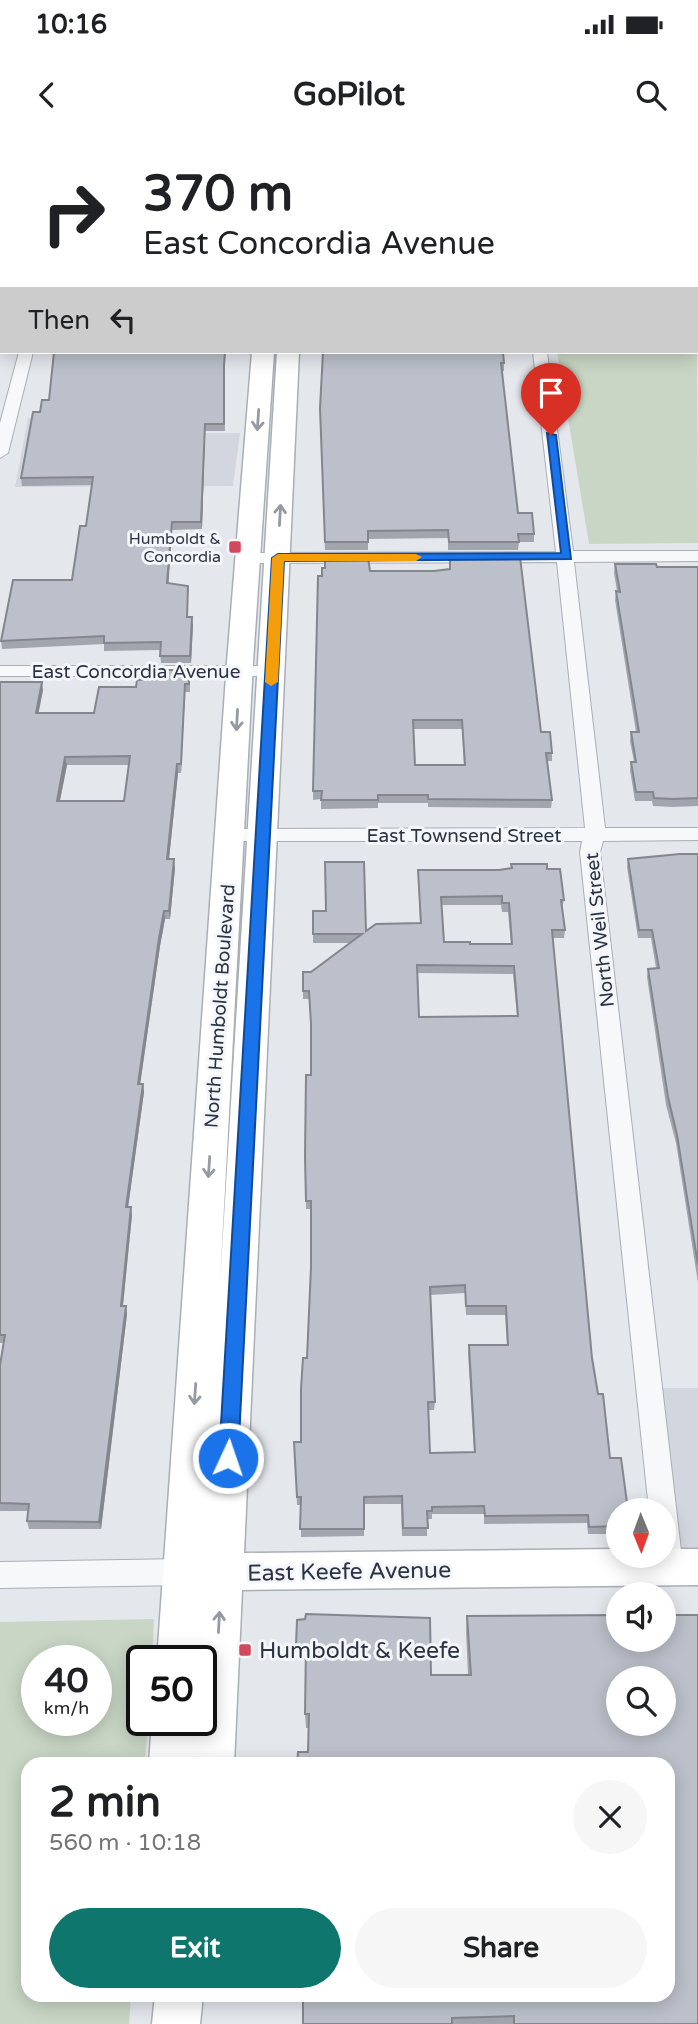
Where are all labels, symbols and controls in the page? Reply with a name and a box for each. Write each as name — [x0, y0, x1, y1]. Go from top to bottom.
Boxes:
text: 10:16 — [35, 9, 107, 40]
icon: back — [28, 76, 66, 114]
text: GoPilot — [293, 76, 405, 114]
icon: search — [632, 76, 670, 114]
text: 370 m — [143, 165, 293, 224]
icon: right — [28, 168, 119, 259]
text: East Concordia Avenue — [143, 225, 495, 263]
icon: left — [104, 301, 142, 339]
text: Then — [28, 305, 90, 336]
pin — [521, 363, 581, 435]
icon: arrive — [532, 374, 570, 412]
one-way arrow — [251, 408, 264, 431]
one-way arrow — [274, 503, 287, 526]
place label: Humboldt & Concordia — [129, 529, 221, 567]
marker: Humboldt & Concordia — [227, 539, 243, 555]
street label: East Concordia Avenue — [32, 661, 240, 683]
one-way arrow — [230, 708, 243, 731]
street label: East Townsend Street — [367, 825, 561, 847]
street label: North Weil Street — [581, 851, 619, 1008]
street label: North Humboldt Boulevard — [201, 883, 239, 1129]
one-way arrow — [202, 1155, 215, 1178]
one-way arrow — [188, 1382, 201, 1405]
position arrow — [191, 1421, 265, 1495]
north arrow — [606, 1498, 676, 1568]
map controls — [606, 1498, 676, 1736]
street label: East Keefe Avenue — [247, 1556, 451, 1588]
button: sound — [606, 1582, 676, 1652]
one-way arrow — [213, 1611, 226, 1634]
place label: Humboldt & Keefe — [259, 1637, 460, 1665]
marker: Humboldt & Keefe — [237, 1642, 253, 1658]
speed limit sign: 50 — [126, 1645, 217, 1736]
text: 40 — [45, 1660, 88, 1702]
button: search — [606, 1666, 676, 1736]
text: km/h — [44, 1697, 89, 1719]
text: 2 min — [49, 1777, 161, 1828]
button: close — [573, 1780, 647, 1854]
text: 560 m · 10:18 — [49, 1829, 201, 1857]
button: Exit — [49, 1908, 341, 1988]
button: Share — [355, 1908, 647, 1988]

